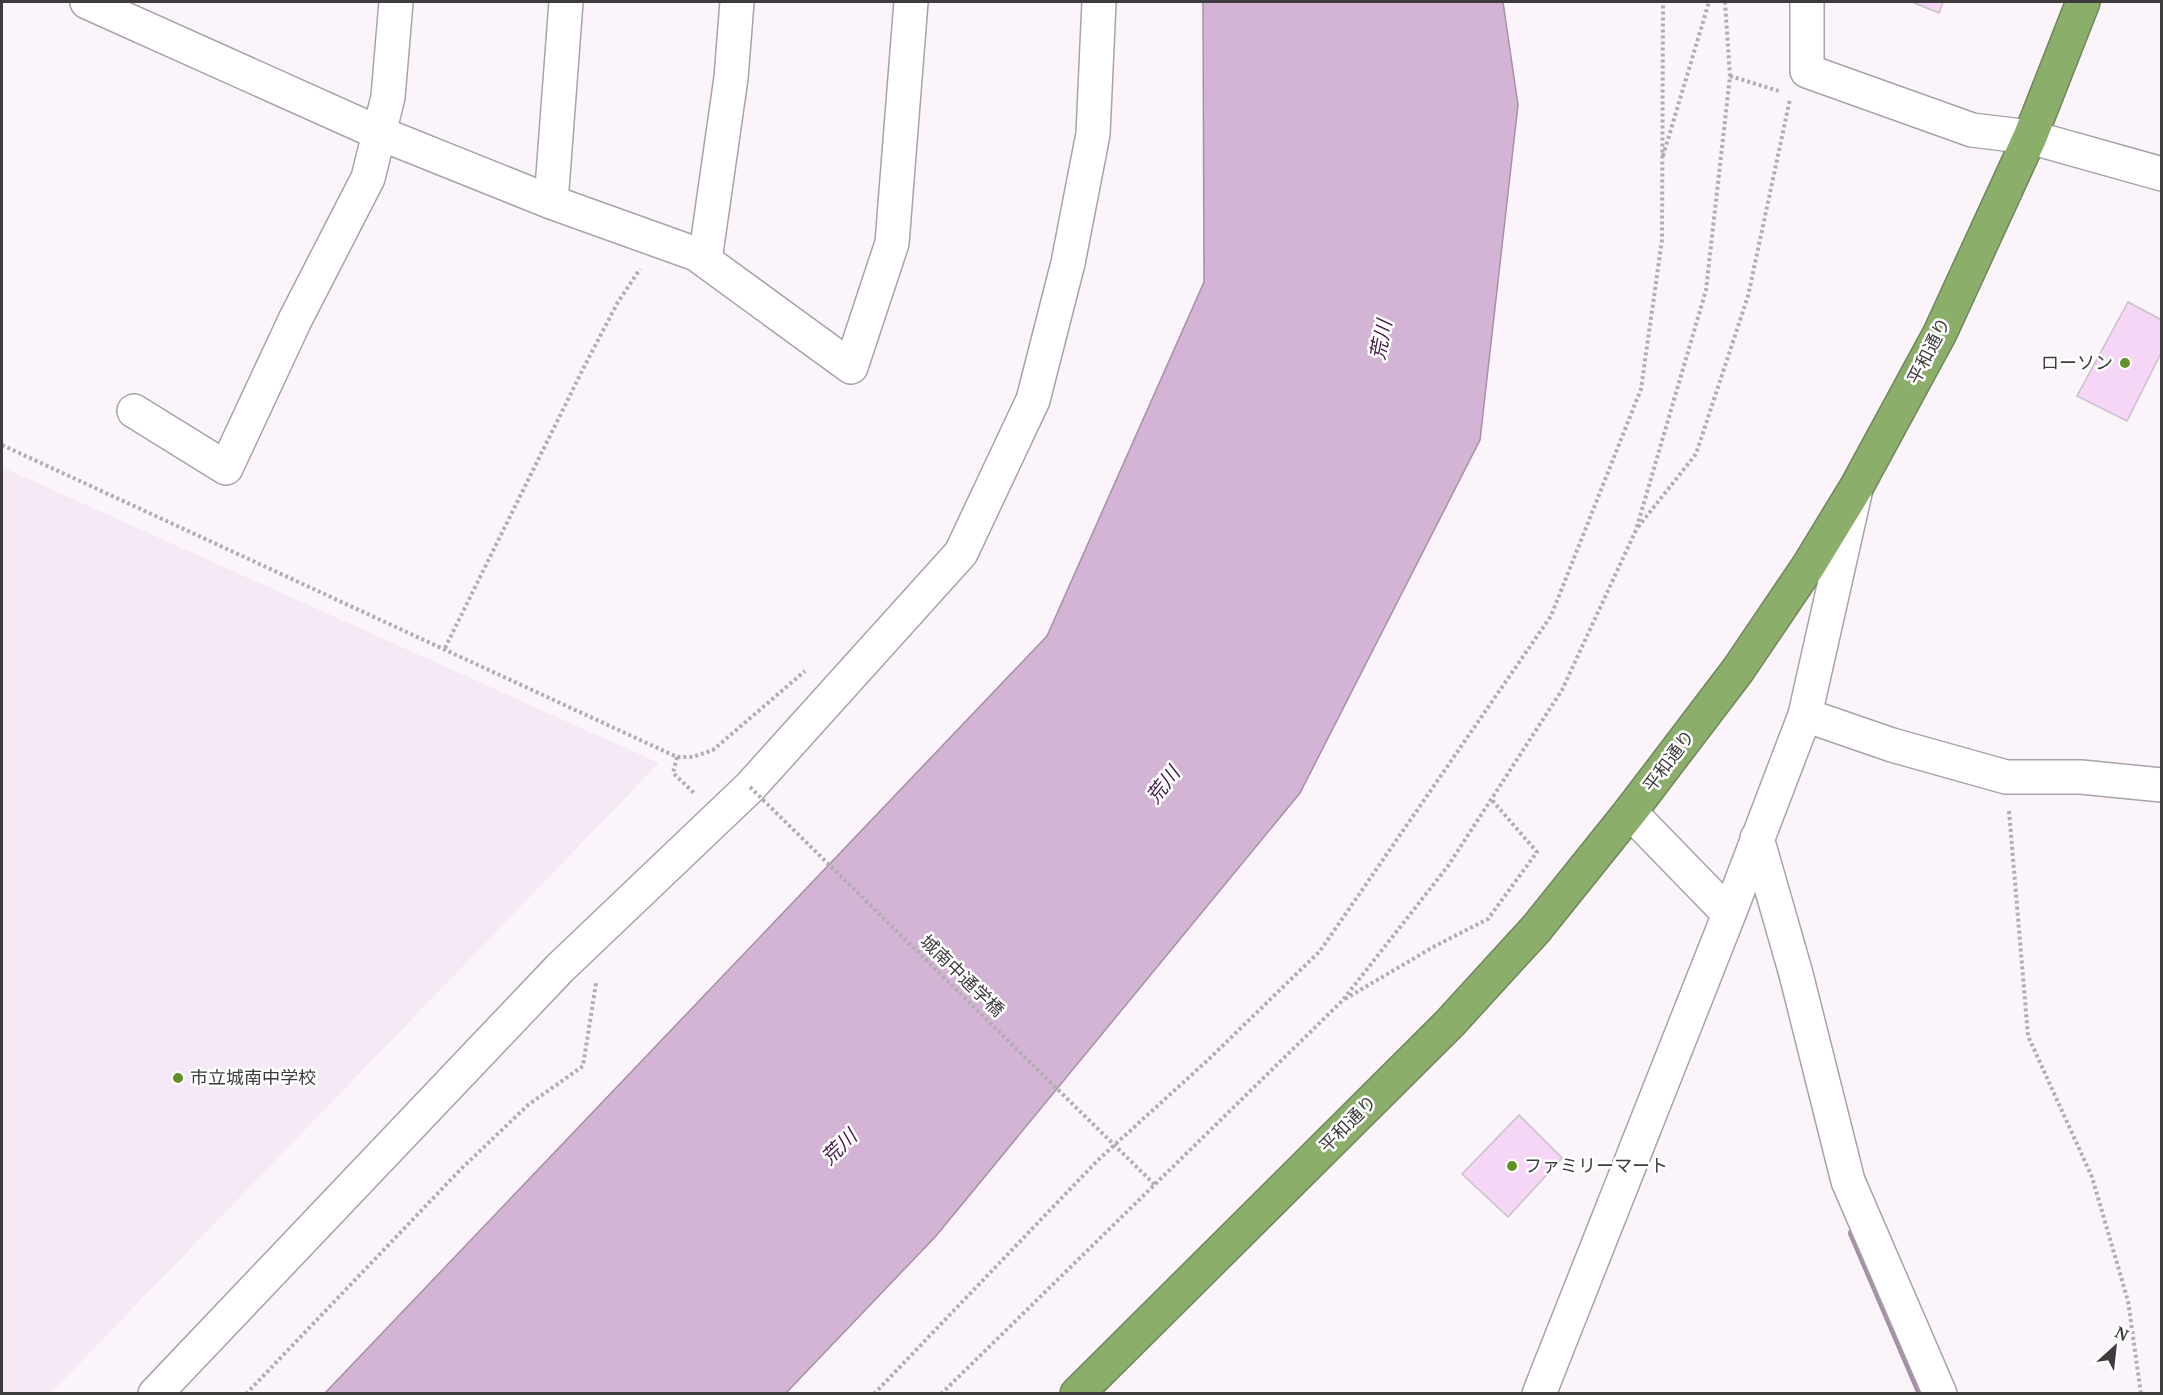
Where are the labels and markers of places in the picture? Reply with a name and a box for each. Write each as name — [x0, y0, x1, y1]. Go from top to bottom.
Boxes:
place label: ローソン — [2041, 350, 2113, 374]
marker: ローソン — [2118, 356, 2132, 370]
place label: 市立城南中学校 — [190, 1065, 316, 1089]
marker: 市立城南中学校 — [171, 1071, 185, 1085]
place label: ファミリーマート — [1524, 1153, 1668, 1177]
marker: ファミリーマート — [1505, 1159, 1519, 1173]

